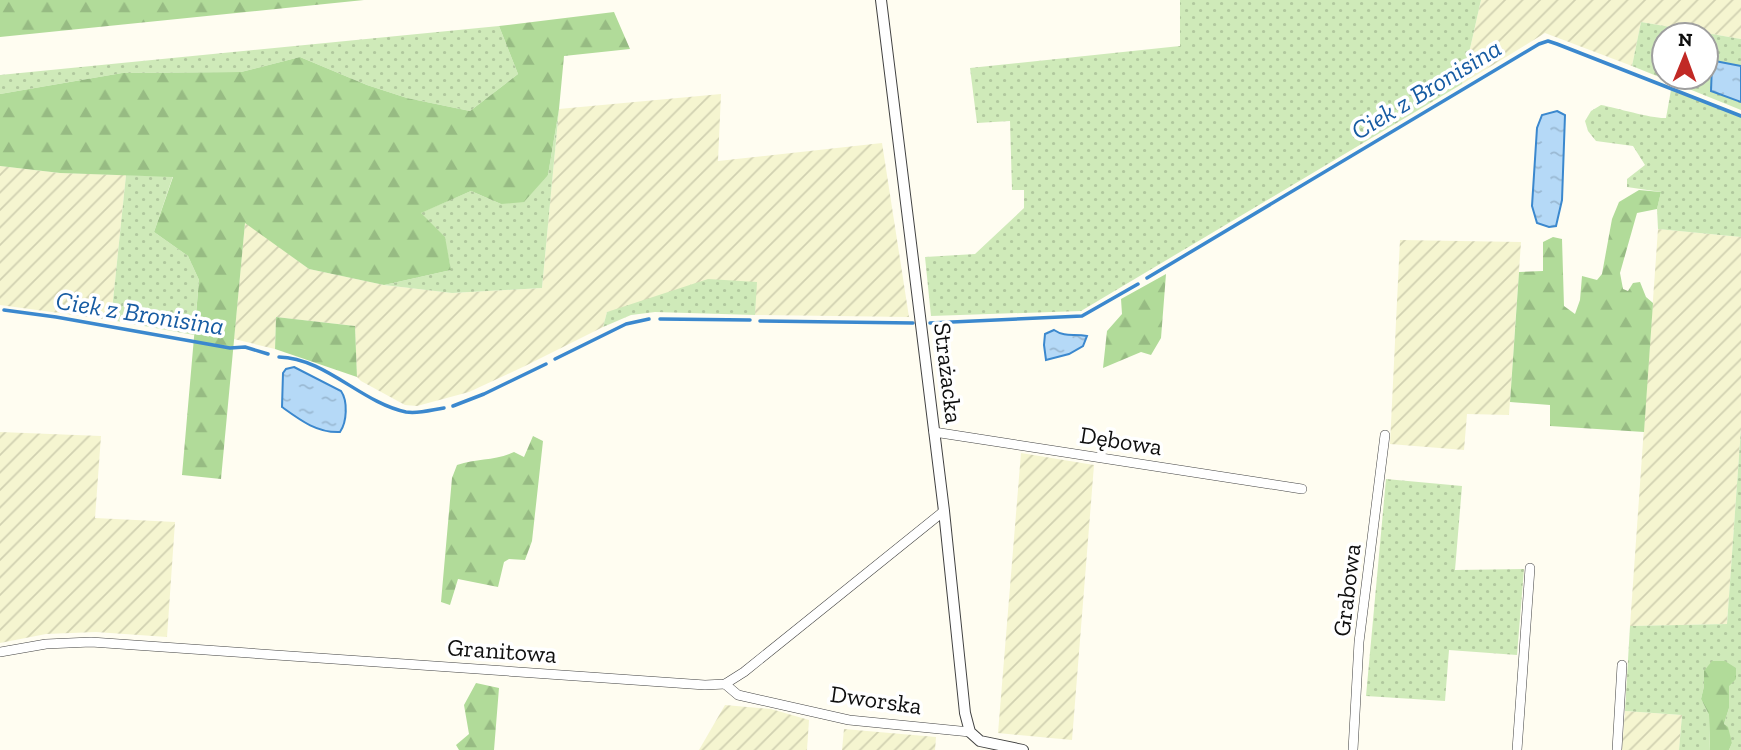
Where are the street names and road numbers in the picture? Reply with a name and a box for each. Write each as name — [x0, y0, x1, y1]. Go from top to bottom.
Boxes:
street label: Strażacka — [928, 321, 969, 425]
street label: Dębowa — [1078, 420, 1165, 461]
street label: Grabowa — [1326, 542, 1367, 638]
street label: Granitowa — [446, 632, 558, 669]
street label: Dworska — [828, 679, 924, 720]

